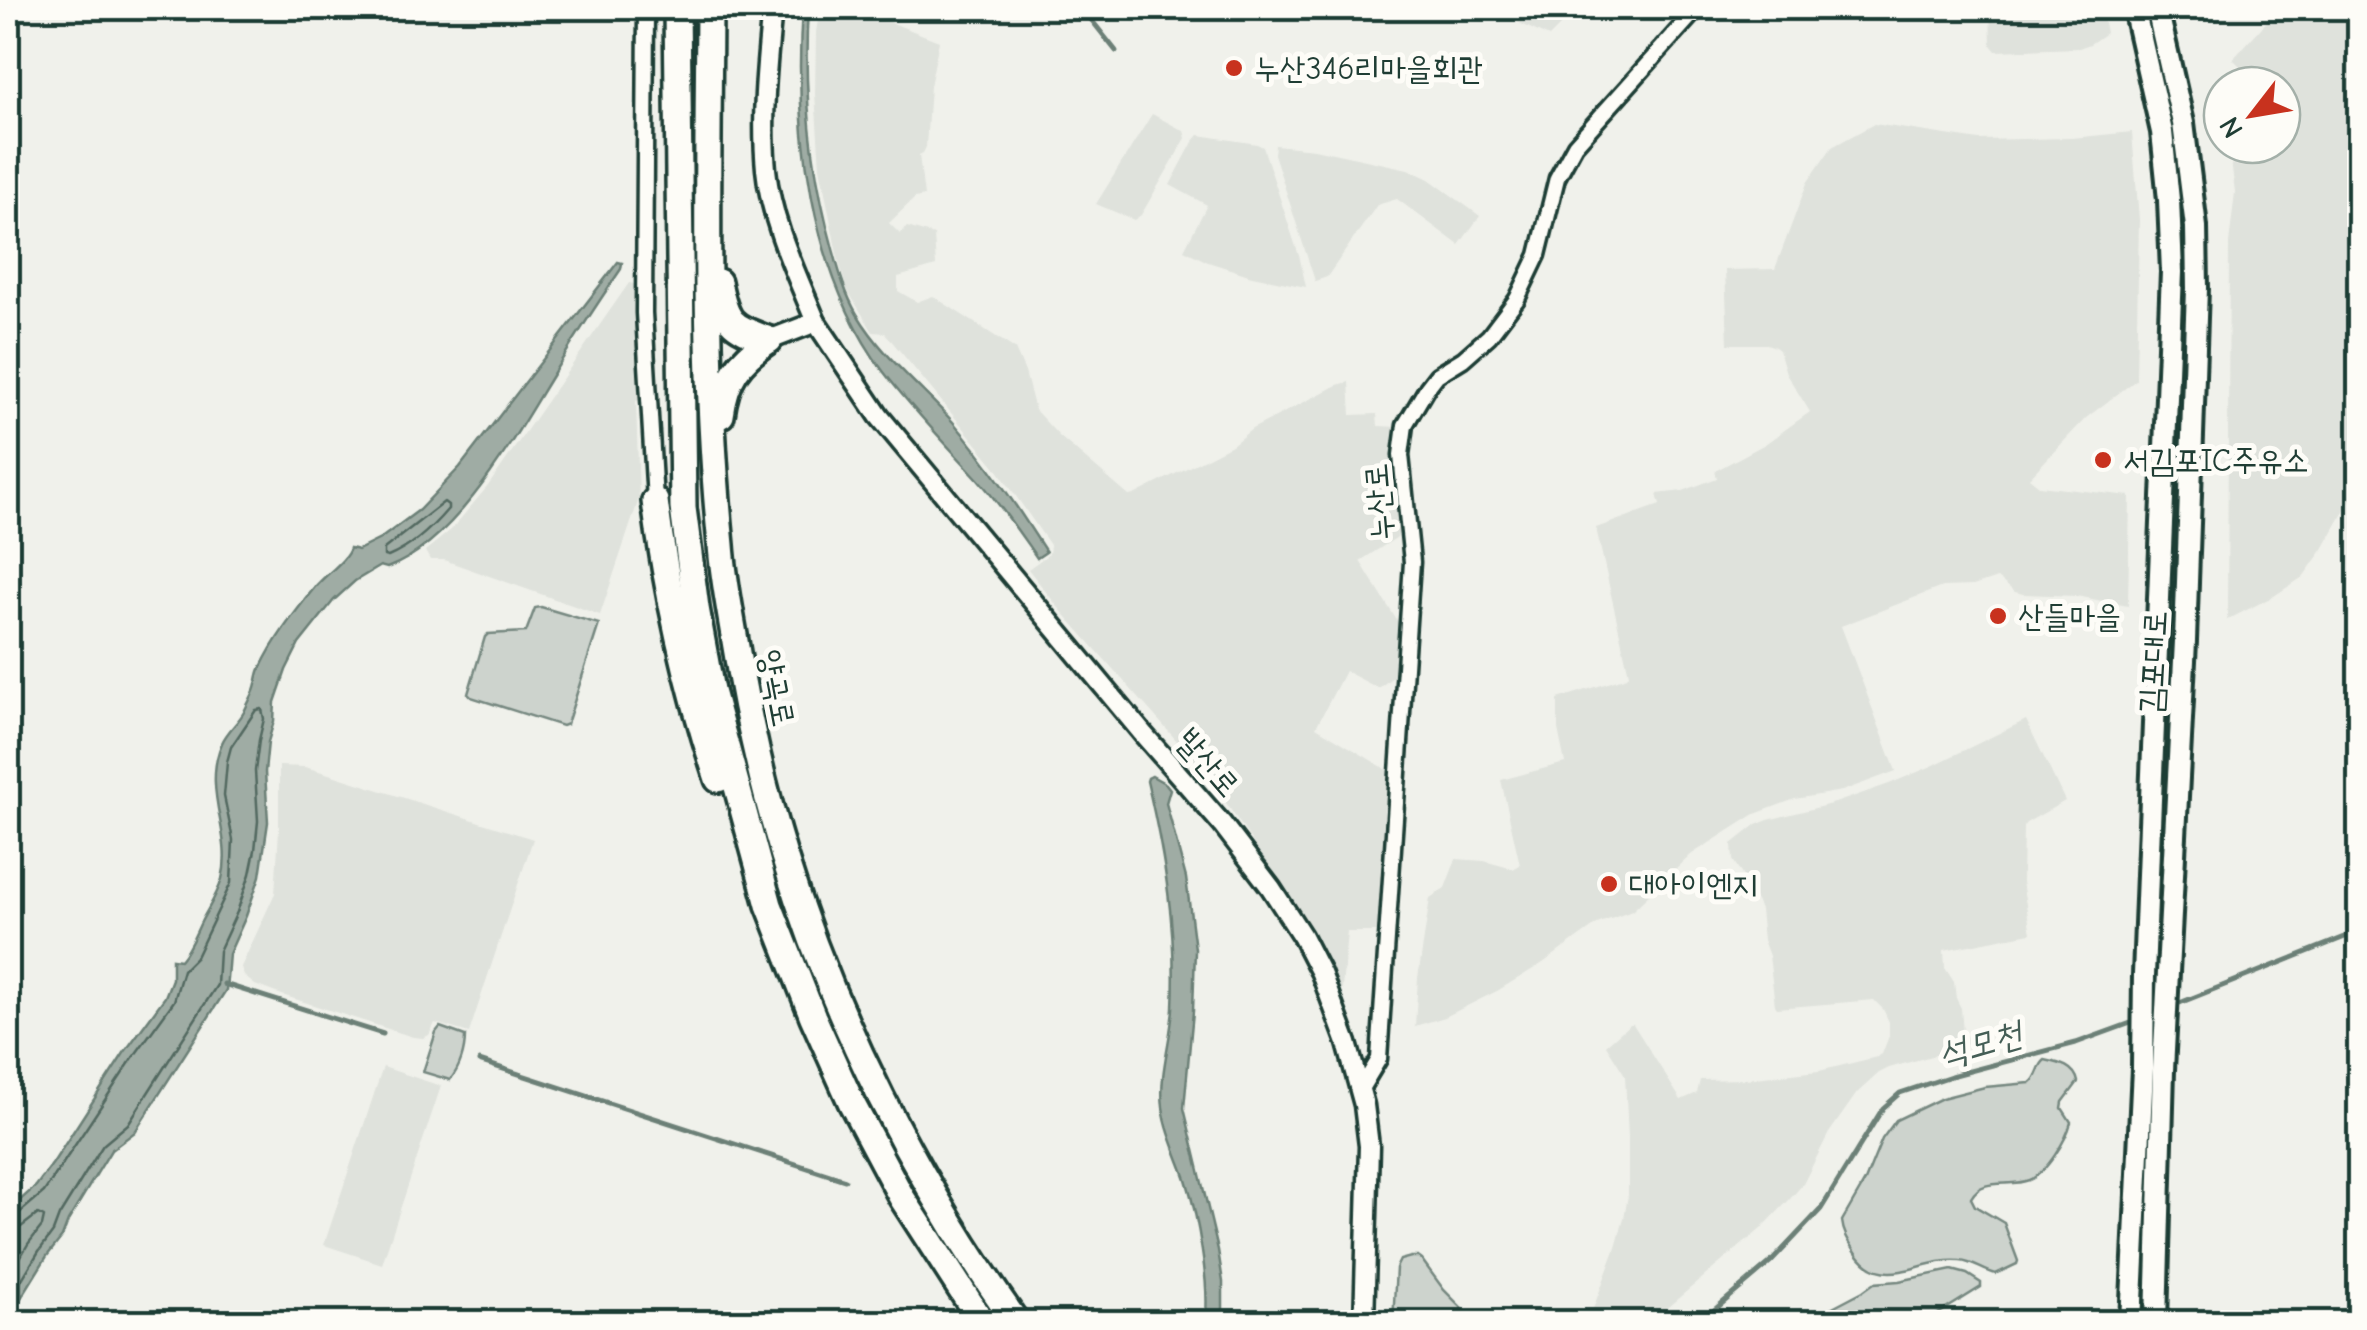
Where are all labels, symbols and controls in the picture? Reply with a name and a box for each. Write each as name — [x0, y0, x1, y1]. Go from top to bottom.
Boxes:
place label: 누산346리마을회관 — [1254, 50, 1483, 87]
marker: 누산346리마을회관 — [1223, 57, 1245, 79]
north arrow — [2202, 65, 2302, 165]
text: N — [2213, 111, 2250, 143]
place label: 서김포IC주유소 — [2123, 442, 2309, 479]
marker: 서김포IC주유소 — [2092, 449, 2114, 471]
street label: 누산로 — [1357, 462, 1401, 542]
place label: 산들마을 — [2018, 598, 2121, 635]
marker: 산들마을 — [1987, 605, 2009, 627]
street label: 김포대로 — [2132, 610, 2174, 714]
street label: 양곡로 — [751, 647, 803, 729]
street label: 발산로 — [1169, 722, 1247, 804]
place label: 대아이엔지 — [1629, 866, 1758, 903]
marker: 대아이엔지 — [1598, 873, 1620, 895]
water label: 석모천 — [1934, 1012, 2030, 1075]

